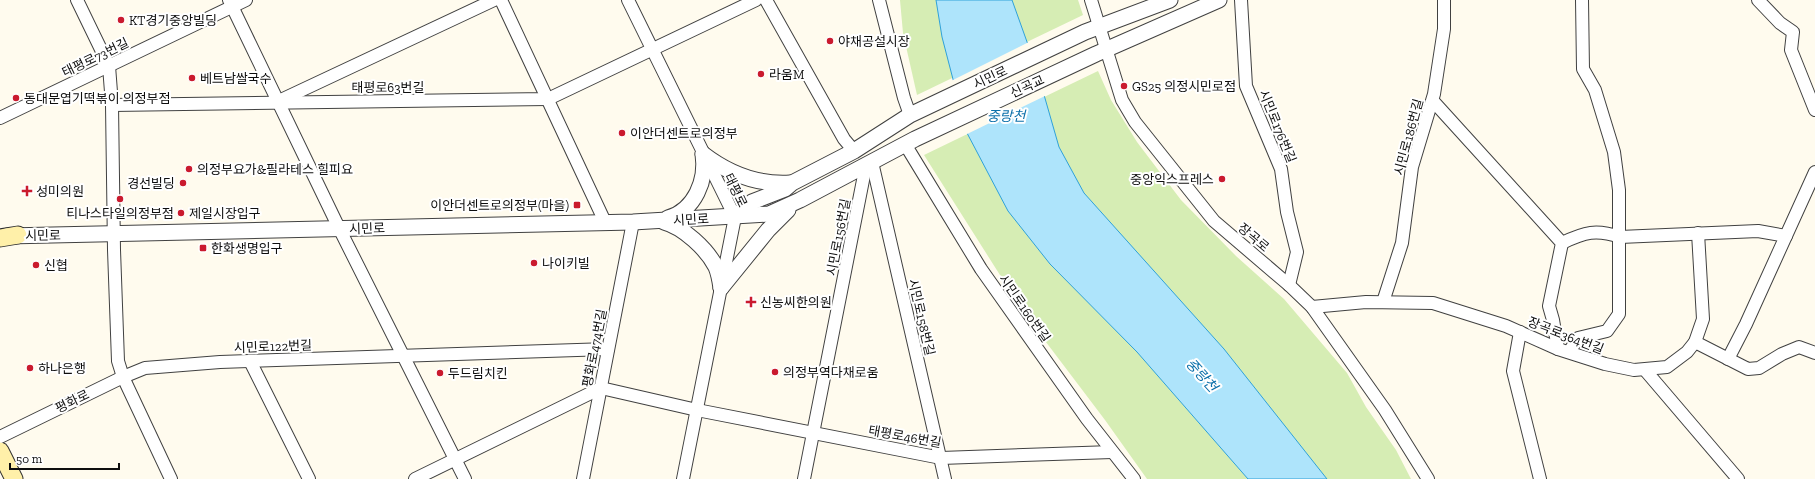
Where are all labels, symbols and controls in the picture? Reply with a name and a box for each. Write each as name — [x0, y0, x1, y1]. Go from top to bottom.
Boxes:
place label: KT경기중앙빌딩 — [129, 13, 217, 28]
marker: KT경기중앙빌딩 — [116, 15, 126, 25]
place label: 야채공설시장 — [838, 34, 910, 49]
street label: 태평로73번길 — [59, 35, 131, 80]
marker: 야채공설시장 — [825, 36, 835, 46]
street label: 시민로 — [971, 63, 1010, 92]
place label: 라움M — [769, 67, 804, 82]
marker: 라움M — [756, 69, 766, 79]
place label: 베트남쌀국수 — [200, 71, 272, 86]
street label: 신곡교 — [1008, 72, 1047, 101]
marker: 베트남쌀국수 — [187, 73, 197, 83]
place label: GS25 의정시민로점 — [1132, 79, 1236, 94]
street label: 태평로63번길 — [351, 80, 425, 95]
marker: GS25 의정시민로점 — [1119, 81, 1129, 91]
street label: 시민로176번길 — [1256, 87, 1299, 165]
place label: 동대문엽기떡볶이 의정부점 — [24, 91, 170, 106]
marker: 동대문엽기떡볶이 의정부점 — [11, 93, 21, 103]
street label: 시민로186번길 — [1391, 97, 1426, 177]
water label: 중랑천 — [987, 108, 1026, 125]
place label: 이안더센트로의정부 — [630, 126, 738, 141]
marker: 이안더센트로의정부 — [617, 128, 627, 138]
place label: 의정부요가&필라테스 힐피요 — [197, 162, 353, 177]
marker: 의정부요가&필라테스 힐피요 — [184, 164, 194, 174]
street label: 태평로 — [721, 171, 750, 210]
place label: 중앙익스프레스 — [1130, 172, 1214, 187]
marker: 중앙익스프레스 — [1217, 174, 1227, 184]
place label: 경선빌딩 — [127, 176, 175, 191]
marker: 경선빌딩 — [178, 178, 188, 188]
place label: 성미의원 — [36, 184, 84, 199]
marker: 성미의원 — [21, 185, 33, 197]
marker: 티나스타일의정부점 — [115, 194, 125, 204]
street label: 시민로156번길 — [824, 197, 853, 277]
place label: 이안더센트로의정부(마을) — [430, 198, 569, 213]
marker: 이안더센트로의정부(마을) — [572, 200, 582, 210]
place label: 티나스타일의정부점 — [66, 206, 174, 221]
place label: 제일시장입구 — [189, 206, 261, 221]
marker: 제일시장입구 — [176, 208, 186, 218]
street label: 시민로 — [673, 211, 709, 228]
street label: 시민로 — [349, 220, 385, 237]
street label: 장곡로 — [1235, 220, 1272, 255]
street label: 시민로 — [25, 228, 61, 243]
place label: 한화생명입구 — [211, 241, 283, 256]
marker: 한화생명입구 — [198, 243, 208, 253]
place label: 나이키빌 — [542, 256, 590, 271]
place label: 신협 — [44, 258, 68, 273]
marker: 나이키빌 — [529, 258, 539, 268]
marker: 신협 — [31, 260, 41, 270]
street label: 시민로160번길 — [996, 272, 1053, 345]
street label: 시민로158번길 — [905, 277, 938, 357]
place label: 신농씨한의원 — [760, 295, 832, 310]
marker: 신농씨한의원 — [745, 296, 757, 308]
street label: 평화로474번길 — [580, 308, 609, 389]
street label: 장곡로364번길 — [1526, 314, 1606, 357]
street label: 시민로122번길 — [234, 338, 312, 355]
water label: 중랑천 — [1182, 355, 1222, 396]
place label: 하나은행 — [38, 361, 86, 376]
marker: 하나은행 — [25, 363, 35, 373]
place label: 의정부역다채로움 — [783, 365, 879, 380]
place label: 두드림치킨 — [448, 366, 508, 381]
marker: 의정부역다채로움 — [770, 367, 780, 377]
marker: 두드림치킨 — [435, 368, 445, 378]
street label: 평화로 — [53, 387, 92, 416]
street label: 태평로46번길 — [867, 423, 943, 450]
scale bar — [10, 445, 119, 471]
text: 50 m — [16, 452, 43, 466]

